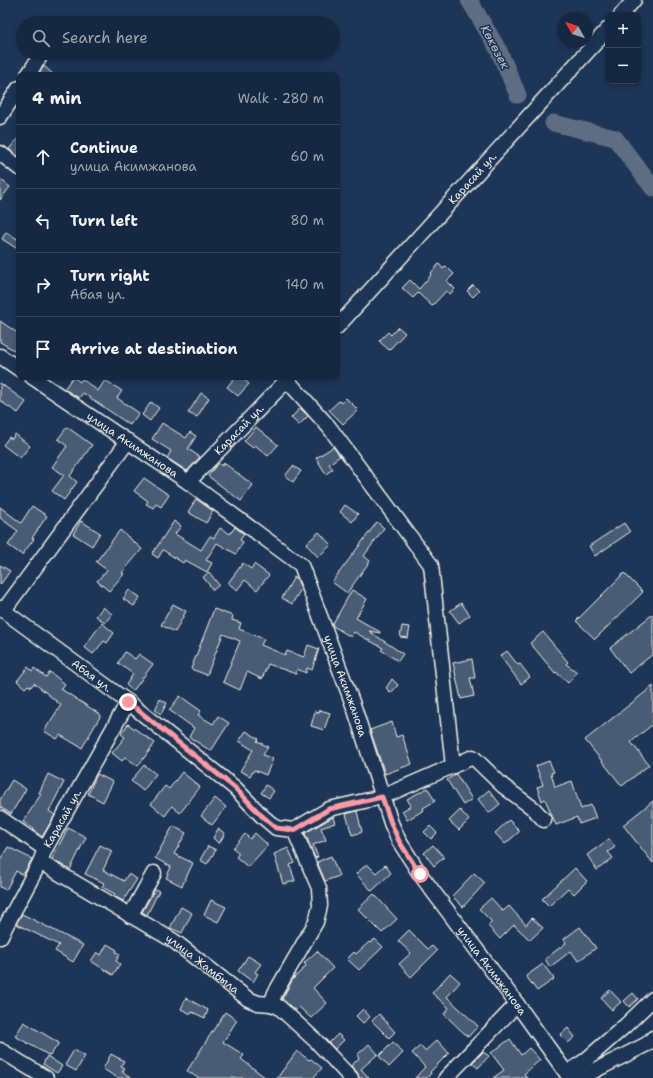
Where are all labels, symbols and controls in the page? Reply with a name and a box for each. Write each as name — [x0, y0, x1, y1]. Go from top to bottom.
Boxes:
north arrow — [557, 12, 593, 48]
map controls — [605, 12, 641, 84]
button: + — [605, 12, 641, 48]
search box — [16, 16, 340, 60]
water label: Көкөзек — [477, 22, 514, 72]
icon: search — [30, 27, 52, 49]
text: Search here — [62, 28, 148, 48]
button: − — [605, 48, 641, 84]
text: 4 min — [32, 87, 82, 109]
text: Walk · 280 m — [238, 90, 324, 107]
text: Continue — [70, 138, 138, 158]
icon: ahead — [32, 146, 54, 168]
text: 60 m — [291, 148, 324, 165]
street label: Карасай ул. — [445, 149, 500, 207]
text: улица Акимжанова — [70, 158, 197, 175]
icon: left — [32, 210, 54, 232]
text: Turn left — [70, 211, 138, 231]
text: 80 m — [290, 212, 324, 229]
text: Turn right — [70, 266, 150, 286]
icon: right — [32, 274, 54, 296]
text: 140 m — [285, 276, 324, 293]
text: Абая ул. — [70, 286, 125, 303]
icon: arrive — [32, 338, 54, 360]
text: Arrive at destination — [70, 339, 238, 359]
street label: Карасай ул. — [211, 401, 267, 458]
street label: улица Акимжанова — [84, 408, 181, 481]
street label: улица Акимжанова — [320, 633, 371, 739]
street label: Абая ул. — [69, 656, 115, 695]
route end — [119, 693, 137, 711]
street label: Карасай ул. — [40, 786, 85, 850]
route start — [411, 865, 429, 883]
street label: улица Акимжанова — [454, 923, 530, 1018]
street label: улица Жамбыла — [163, 930, 243, 997]

